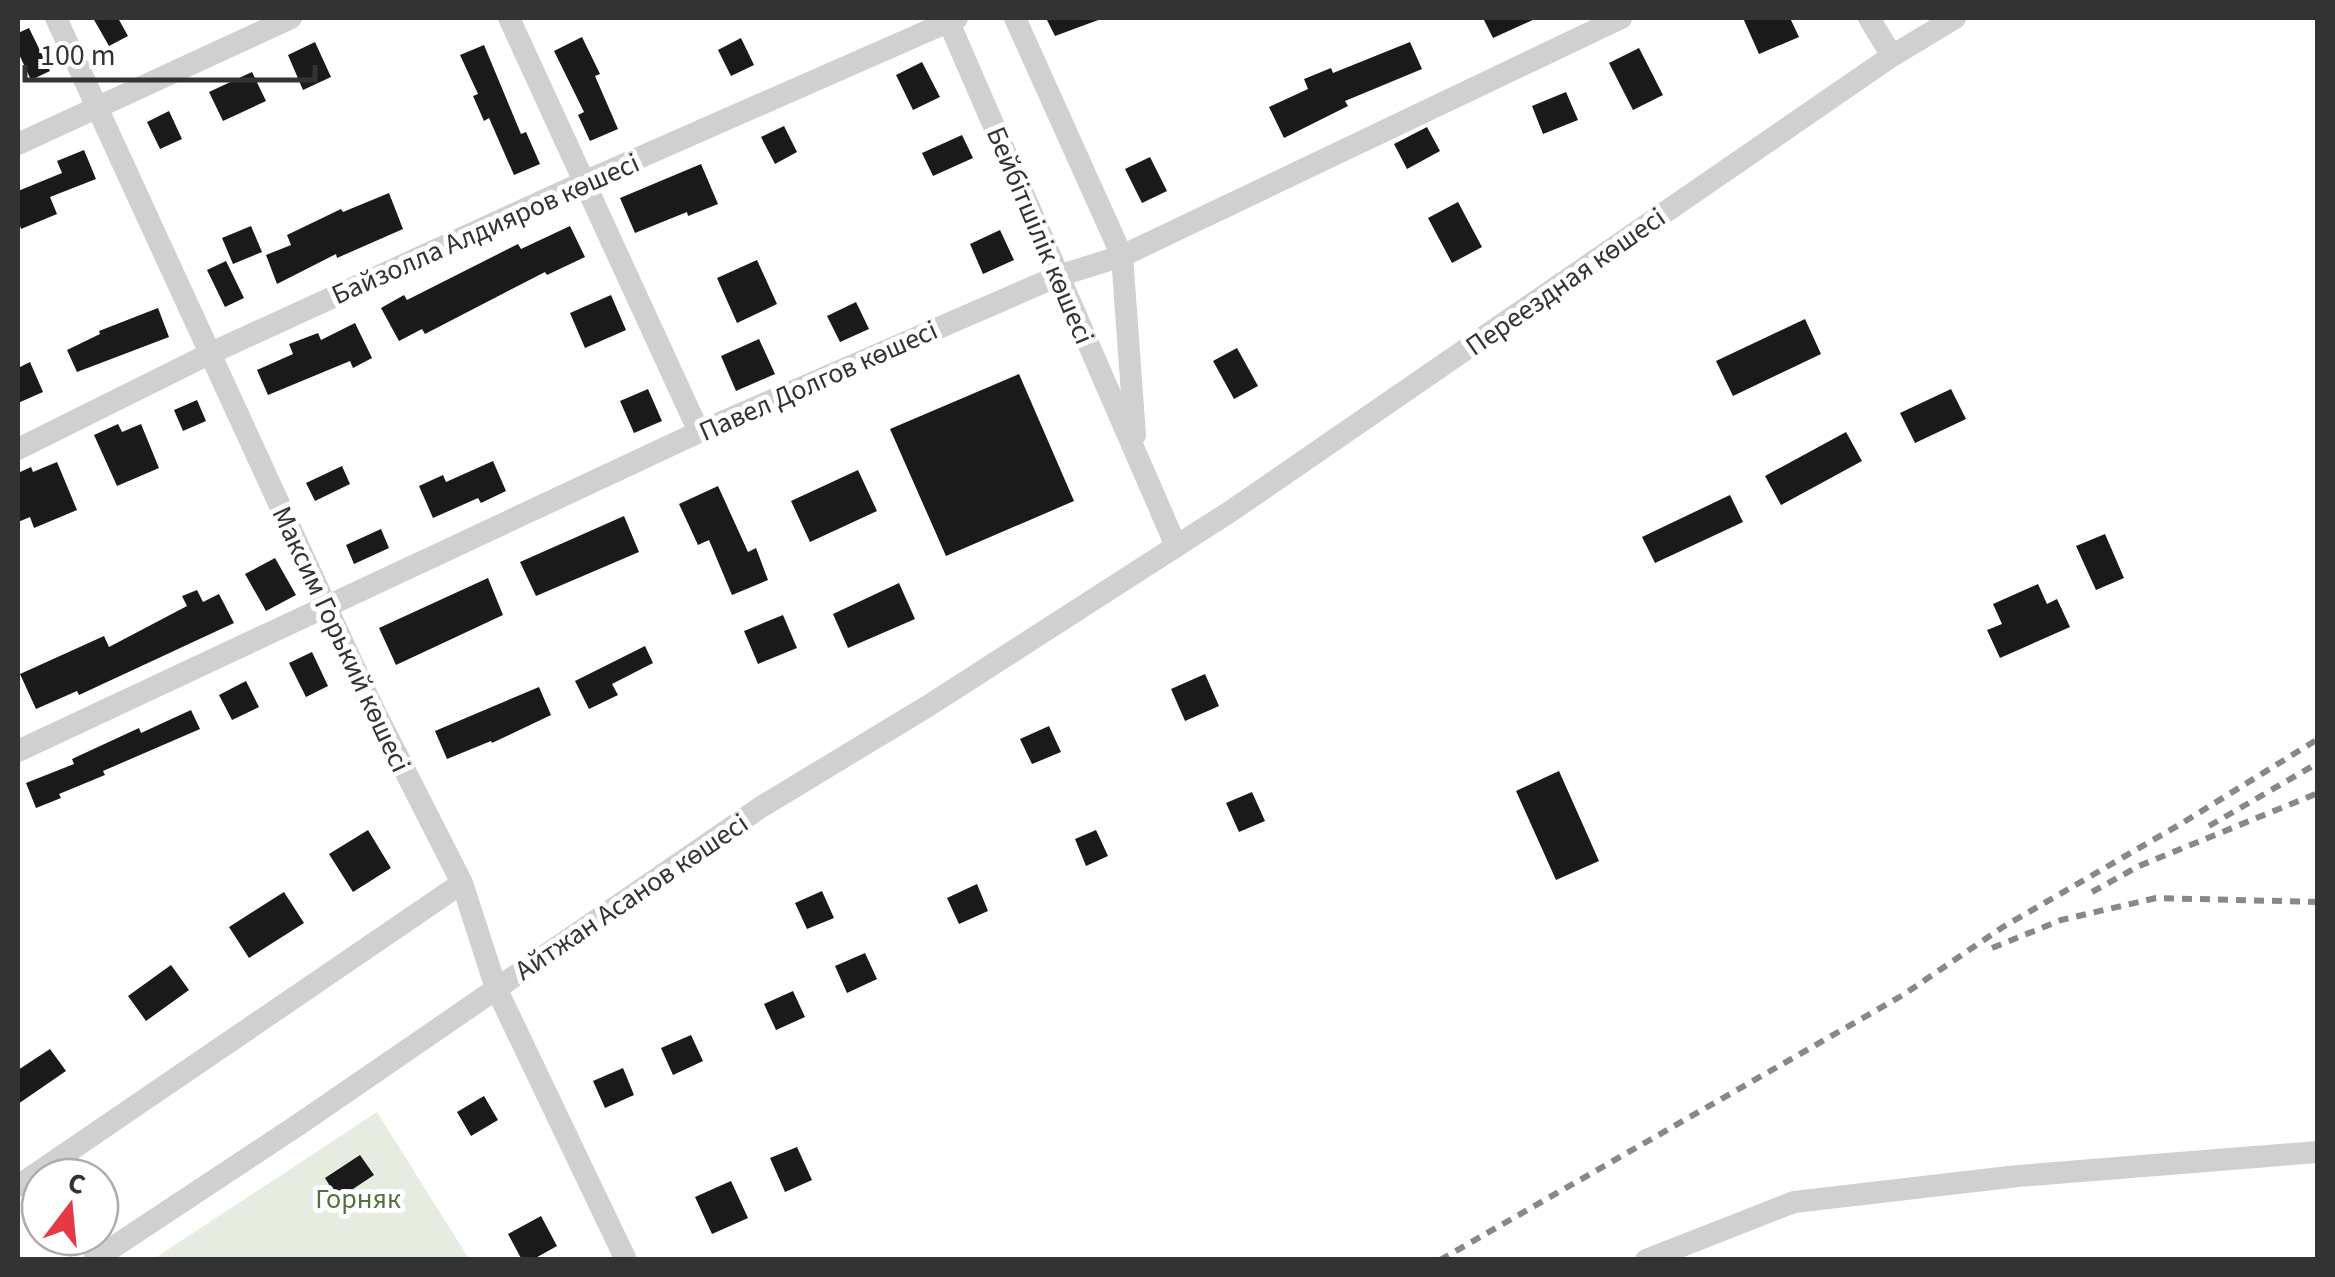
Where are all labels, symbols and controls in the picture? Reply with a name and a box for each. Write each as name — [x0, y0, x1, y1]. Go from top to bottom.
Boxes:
scale bar — [25, 20, 315, 82]
text: 100 m — [40, 34, 116, 77]
street label: Бейбітшілік көшесі — [976, 120, 1104, 350]
street label: Байзолла Алдияров көшесі — [325, 143, 646, 315]
street label: Переездная көшесі — [1457, 198, 1674, 366]
street label: Павел Долгов көшесі — [693, 310, 944, 452]
street label: Максим Горький көшесі — [262, 500, 420, 779]
street label: Айтжан Асанов көшесі — [507, 804, 756, 990]
north arrow — [20, 1157, 120, 1257]
text: С — [63, 1162, 90, 1205]
park label: Горняк — [315, 1179, 401, 1219]

